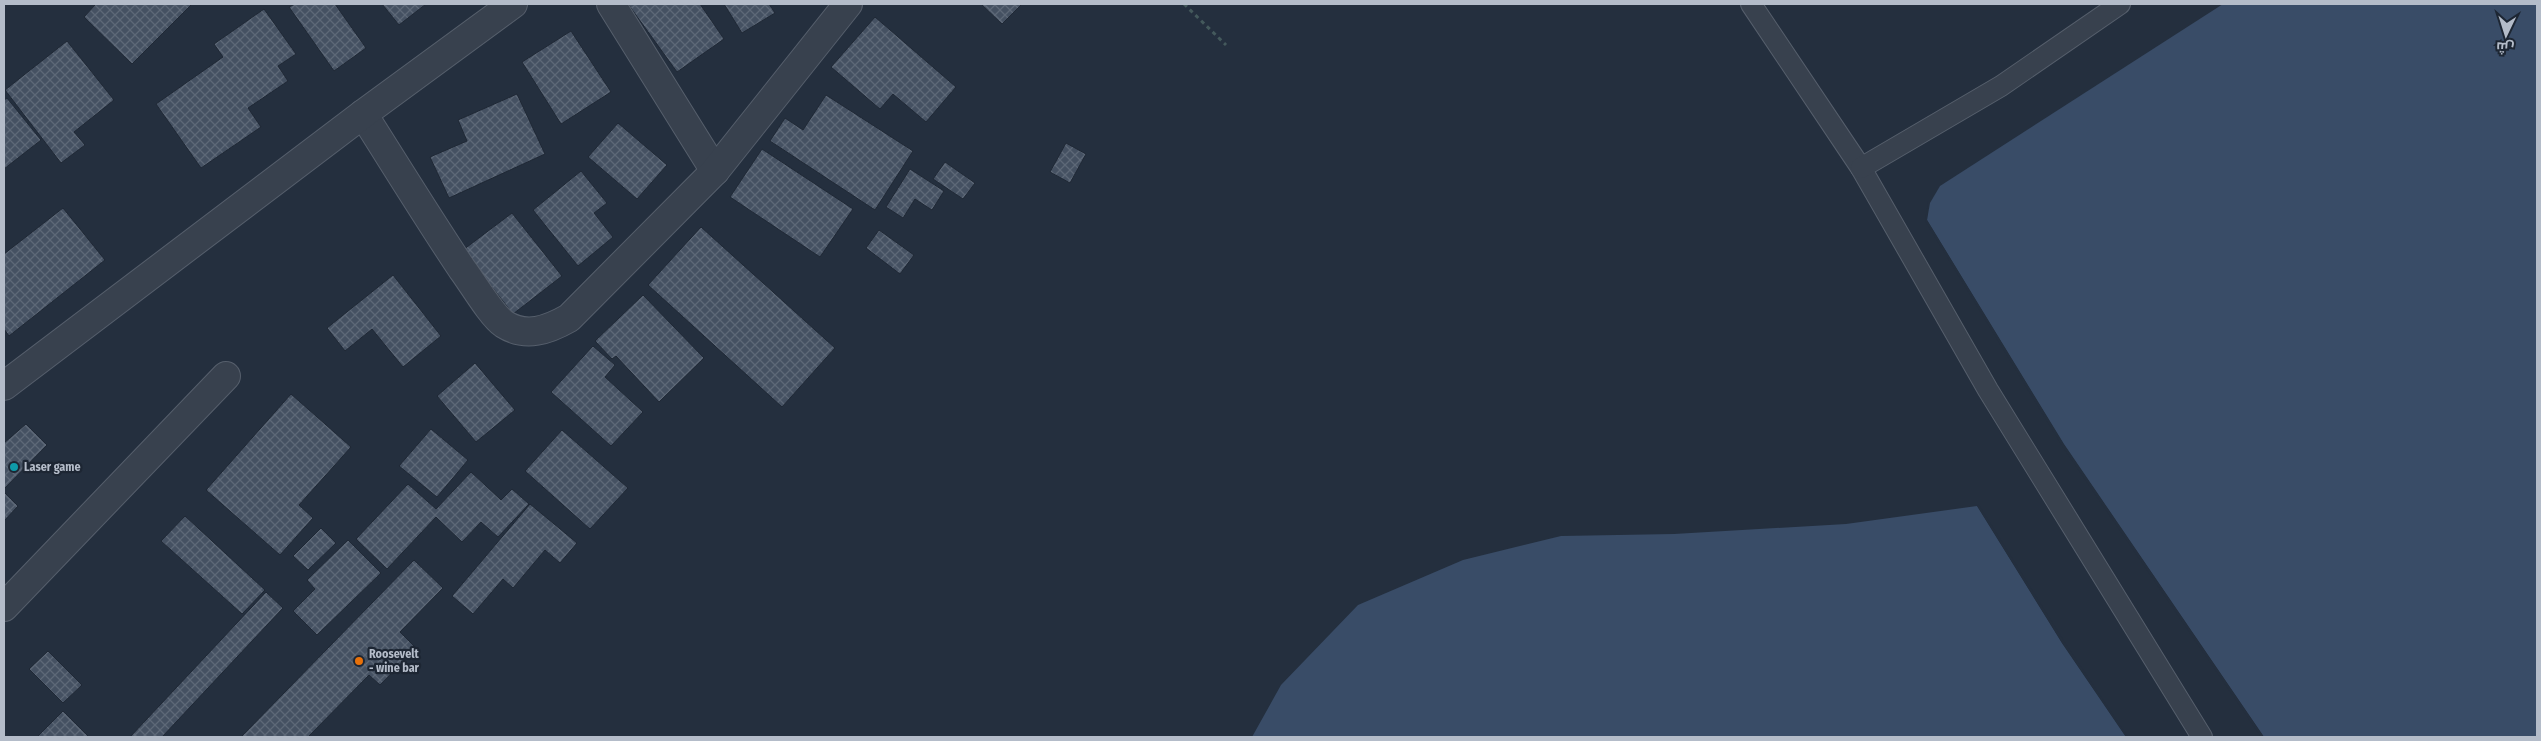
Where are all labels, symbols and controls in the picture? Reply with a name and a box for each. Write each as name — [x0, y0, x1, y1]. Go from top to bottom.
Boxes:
north arrow — [2481, 10, 2531, 60]
text: ش — [2496, 38, 2515, 57]
place label: Laser game — [24, 460, 81, 474]
marker: Laser game — [8, 461, 20, 473]
place label: Roosevelt - wine bar — [369, 647, 420, 675]
marker: Roosevelt - wine bar — [353, 655, 365, 667]

